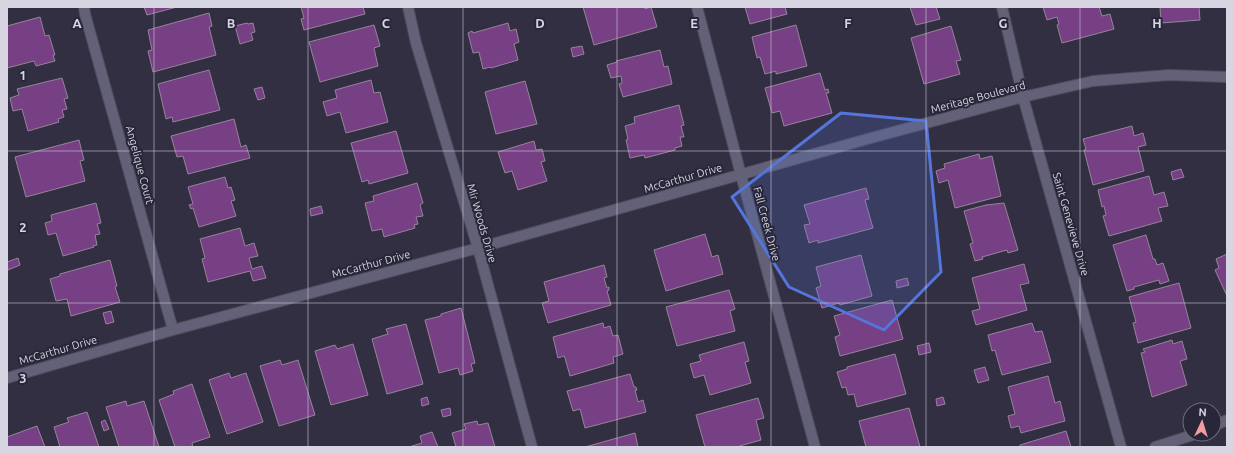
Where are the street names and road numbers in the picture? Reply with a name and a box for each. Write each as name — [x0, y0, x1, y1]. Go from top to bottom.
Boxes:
street label: Meritage Boulevard — [929, 79, 1027, 115]
street label: Angelique Court — [124, 125, 156, 206]
street label: McCarthur Drive — [642, 161, 724, 195]
street label: Saint Genevieve Drive — [1050, 171, 1092, 277]
street label: Mir Woods Drive — [465, 182, 499, 264]
street label: Fall Creek Drive — [751, 186, 783, 262]
street label: McCarthur Drive — [330, 248, 412, 280]
street label: McCarthur Drive — [17, 333, 99, 367]

